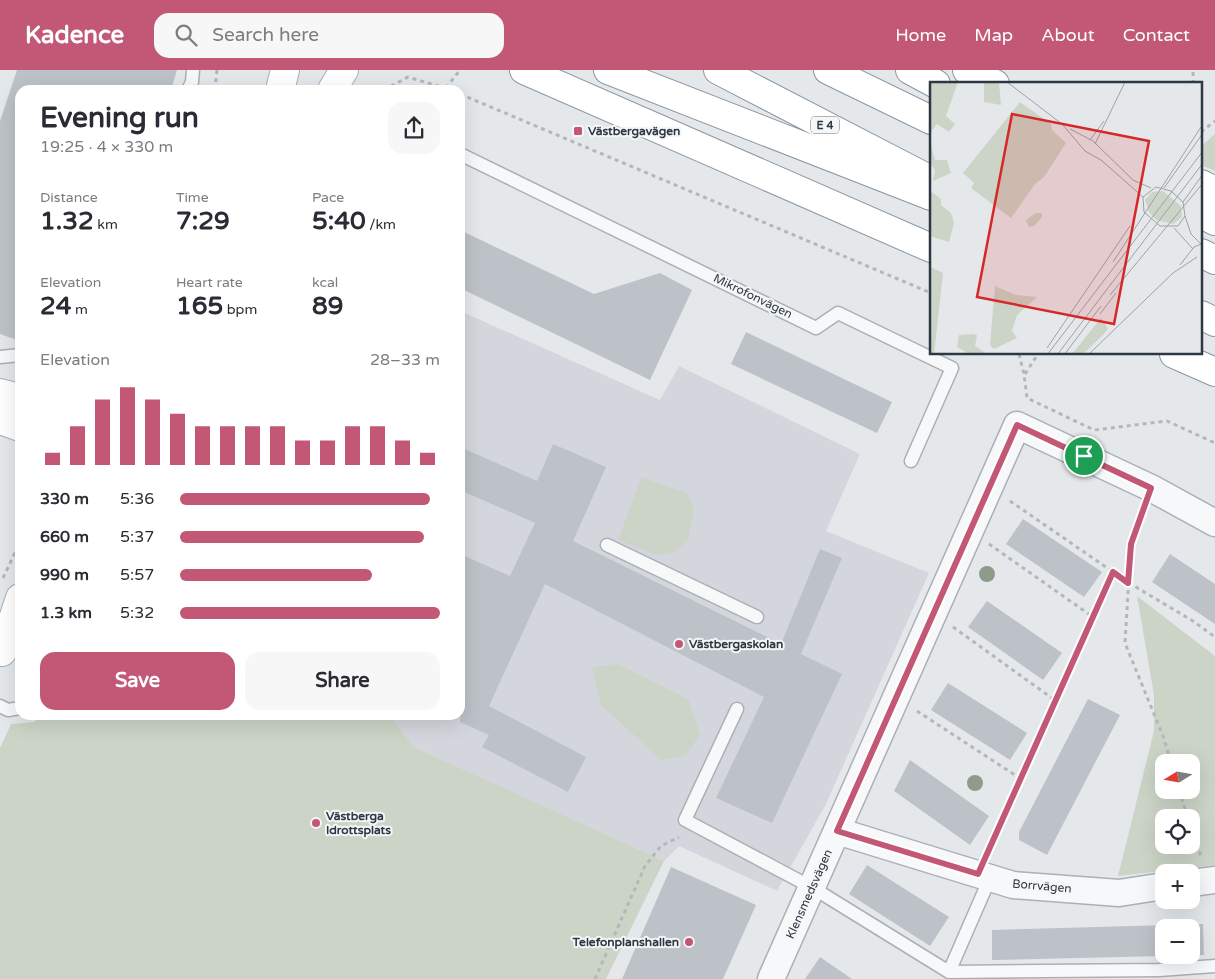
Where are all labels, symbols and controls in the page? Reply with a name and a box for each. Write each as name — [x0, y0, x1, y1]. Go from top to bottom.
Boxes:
search box — [154, 13, 504, 58]
text: Kadence — [25, 21, 124, 50]
icon: search — [172, 21, 200, 49]
text: Search here — [212, 24, 319, 46]
text: Home — [895, 24, 946, 46]
text: Map — [974, 24, 1013, 46]
text: About — [1041, 24, 1095, 46]
text: Contact — [1123, 24, 1190, 46]
inset map — [930, 82, 1202, 355]
text: Evening run — [40, 101, 199, 135]
button: share — [388, 102, 440, 154]
road number: E 4 — [811, 116, 839, 134]
place label: Västbergavägen — [588, 124, 680, 139]
marker: Västbergavägen — [572, 125, 584, 137]
text: 19:25 · 4 × 330 m — [40, 137, 173, 157]
text: Distance — [40, 189, 98, 206]
text: Time — [176, 189, 209, 206]
text: Pace — [312, 189, 344, 206]
text: 1.32 — [40, 206, 94, 236]
text: 7:29 — [176, 206, 230, 236]
text: 5:40 — [312, 206, 366, 236]
text: km — [94, 216, 118, 233]
text: /km — [366, 216, 396, 233]
street label: Mikrofonvägen — [711, 271, 795, 321]
text: Elevation — [40, 274, 101, 291]
text: Heart rate — [176, 274, 243, 291]
text: kcal — [312, 274, 338, 291]
text: 24 — [40, 291, 71, 321]
text: 165 — [176, 291, 223, 321]
text: 89 — [312, 291, 343, 321]
text: m — [71, 301, 88, 318]
text: bpm — [223, 301, 257, 318]
text: Elevation — [40, 350, 110, 370]
text: 28–33 m — [370, 350, 440, 370]
pin — [1063, 435, 1105, 477]
icon: arrive — [1070, 442, 1098, 470]
text: 330 m — [40, 489, 89, 509]
text: 5:36 — [120, 489, 154, 509]
text: 660 m — [40, 527, 89, 547]
text: 5:37 — [120, 527, 154, 547]
text: 990 m — [40, 565, 89, 585]
text: 5:57 — [120, 565, 154, 585]
text: 1.3 km — [40, 603, 92, 623]
text: 5:32 — [120, 603, 154, 623]
place label: Västbergaskolan — [689, 637, 783, 652]
marker: Västbergaskolan — [673, 638, 685, 650]
button: Save — [40, 652, 235, 710]
button: Share — [245, 652, 440, 710]
north arrow — [1155, 754, 1200, 799]
map controls — [1155, 754, 1200, 964]
place label: Västberga Idrottsplats — [326, 809, 391, 838]
button: locate — [1155, 809, 1200, 854]
marker: Västberga Idrottsplats — [310, 817, 322, 829]
street label: Klensmedsvägen — [783, 847, 835, 941]
button: + — [1155, 864, 1200, 909]
street label: Borrvägen — [1012, 876, 1072, 896]
button: − — [1155, 919, 1200, 964]
place label: Telefonplanshallen — [572, 935, 679, 950]
marker: Telefonplanshallen — [683, 936, 695, 948]

